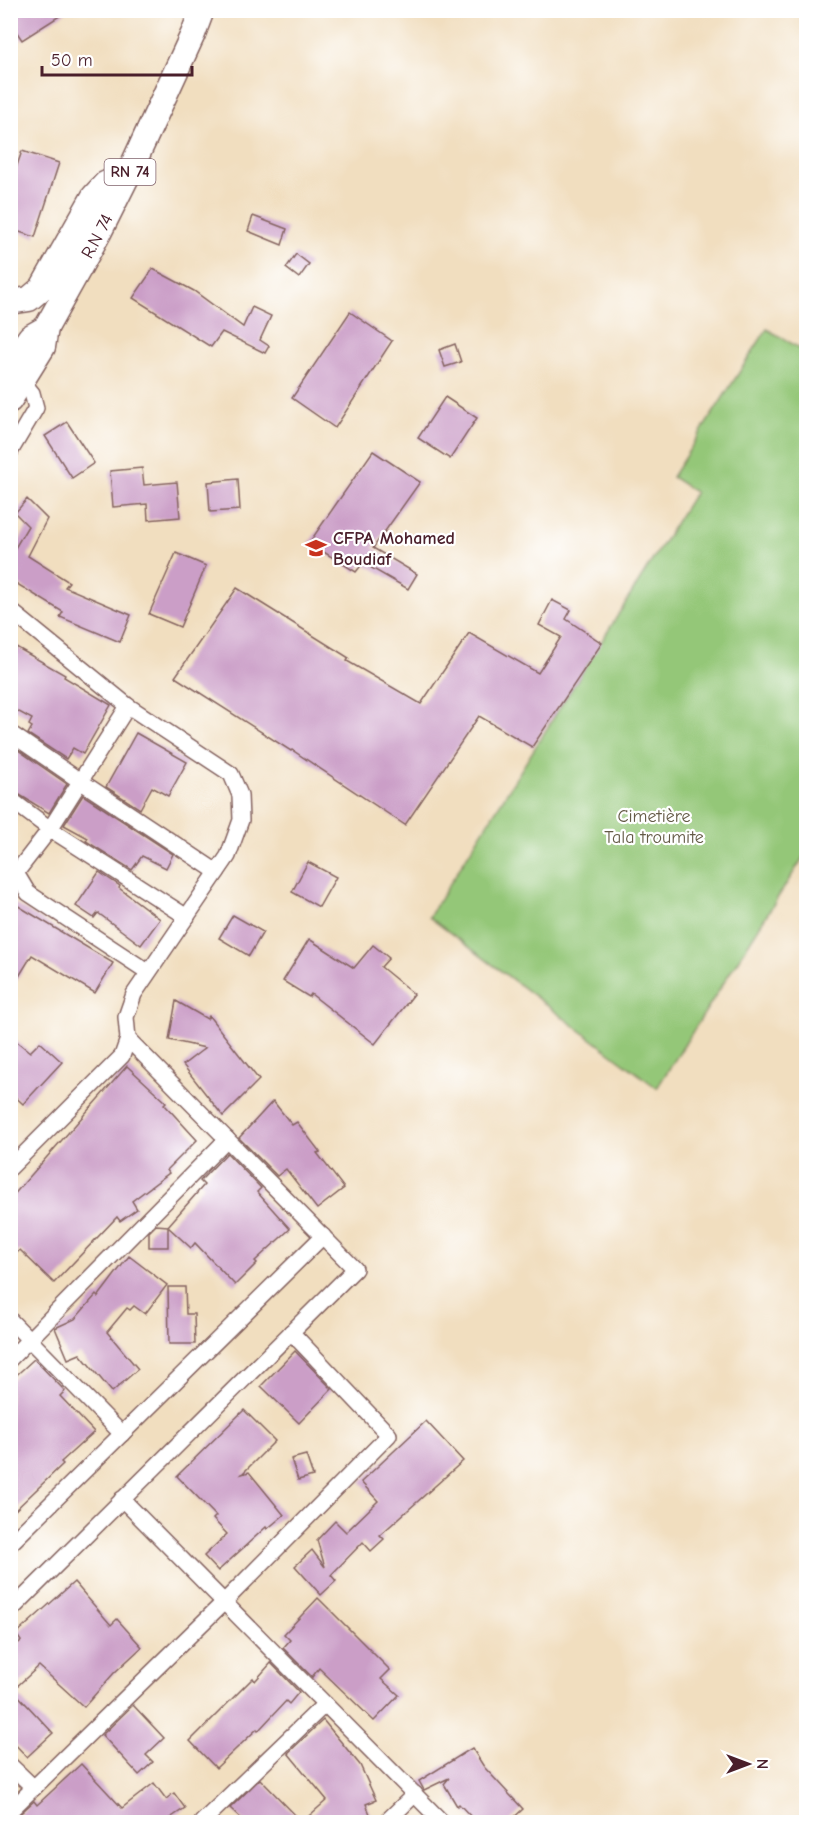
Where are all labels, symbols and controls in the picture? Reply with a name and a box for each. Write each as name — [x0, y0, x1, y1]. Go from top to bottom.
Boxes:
scale bar — [42, 39, 192, 77]
text: 50 m — [51, 50, 93, 71]
road number: RN 74 — [104, 159, 156, 185]
street label: R.N 74 — [76, 211, 117, 262]
place label: CFPA Mohamed Boudiaf — [333, 528, 455, 570]
school or university icon: CFPA Mohamed Boudiaf — [304, 536, 328, 560]
park label: Cimetière Tala troumite — [604, 806, 704, 848]
north arrow — [718, 1734, 778, 1794]
text: N — [753, 1759, 771, 1769]

